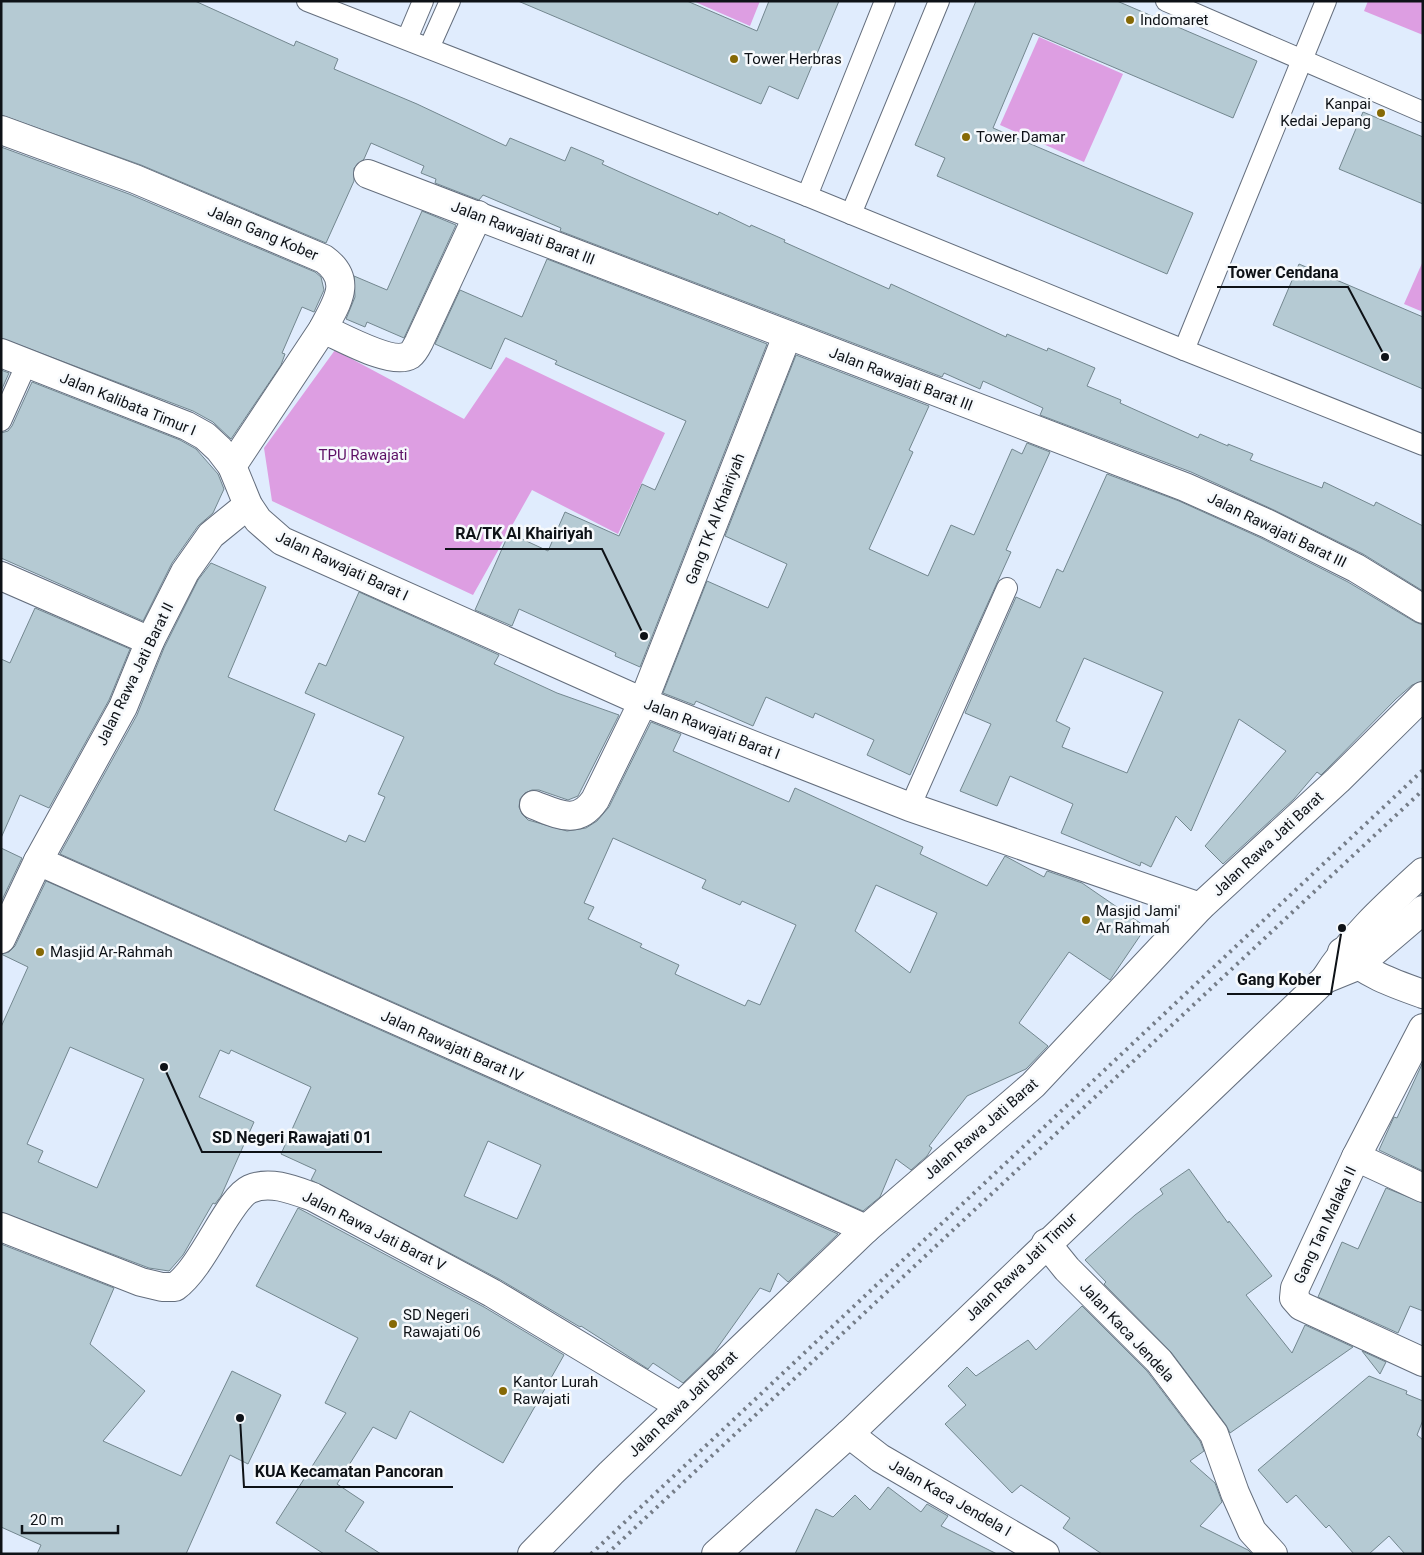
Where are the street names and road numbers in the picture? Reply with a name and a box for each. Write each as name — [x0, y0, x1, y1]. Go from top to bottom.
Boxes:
street label: Jalan Rawajati Barat III — [449, 197, 597, 269]
street label: Jalan Gang Kober — [205, 202, 321, 264]
street label: Jalan Rawajati Barat III — [827, 343, 975, 415]
street label: Jalan Kalibata Timur I — [57, 368, 199, 440]
street label: Gang TK Al Khairiyah — [682, 451, 748, 587]
street label: Jalan Rawajati Barat III — [1205, 488, 1349, 572]
street label: Jalan Rawajati Barat I — [273, 527, 411, 605]
street label: Jalan Rawa Jati Barat II — [93, 600, 177, 748]
street label: Jalan Rawajati Barat I — [641, 695, 783, 763]
street label: Jalan Rawa Jati Barat — [1209, 788, 1327, 900]
street label: Jalan Rawajati Barat IV — [378, 1006, 526, 1086]
street label: Jalan Rawa Jati Barat — [920, 1075, 1042, 1183]
street label: Gang Tan Malaka II — [1290, 1163, 1360, 1287]
street label: Jalan Rawa Jati Barat V — [299, 1187, 449, 1275]
street label: Jalan Rawa Jati Timur — [961, 1209, 1081, 1325]
street label: Jalan Kaca Jendela — [1076, 1278, 1178, 1386]
street label: Jalan Rawa Jati Barat — [625, 1347, 741, 1461]
street label: Jalan Kaca Jendela I — [886, 1456, 1014, 1540]

